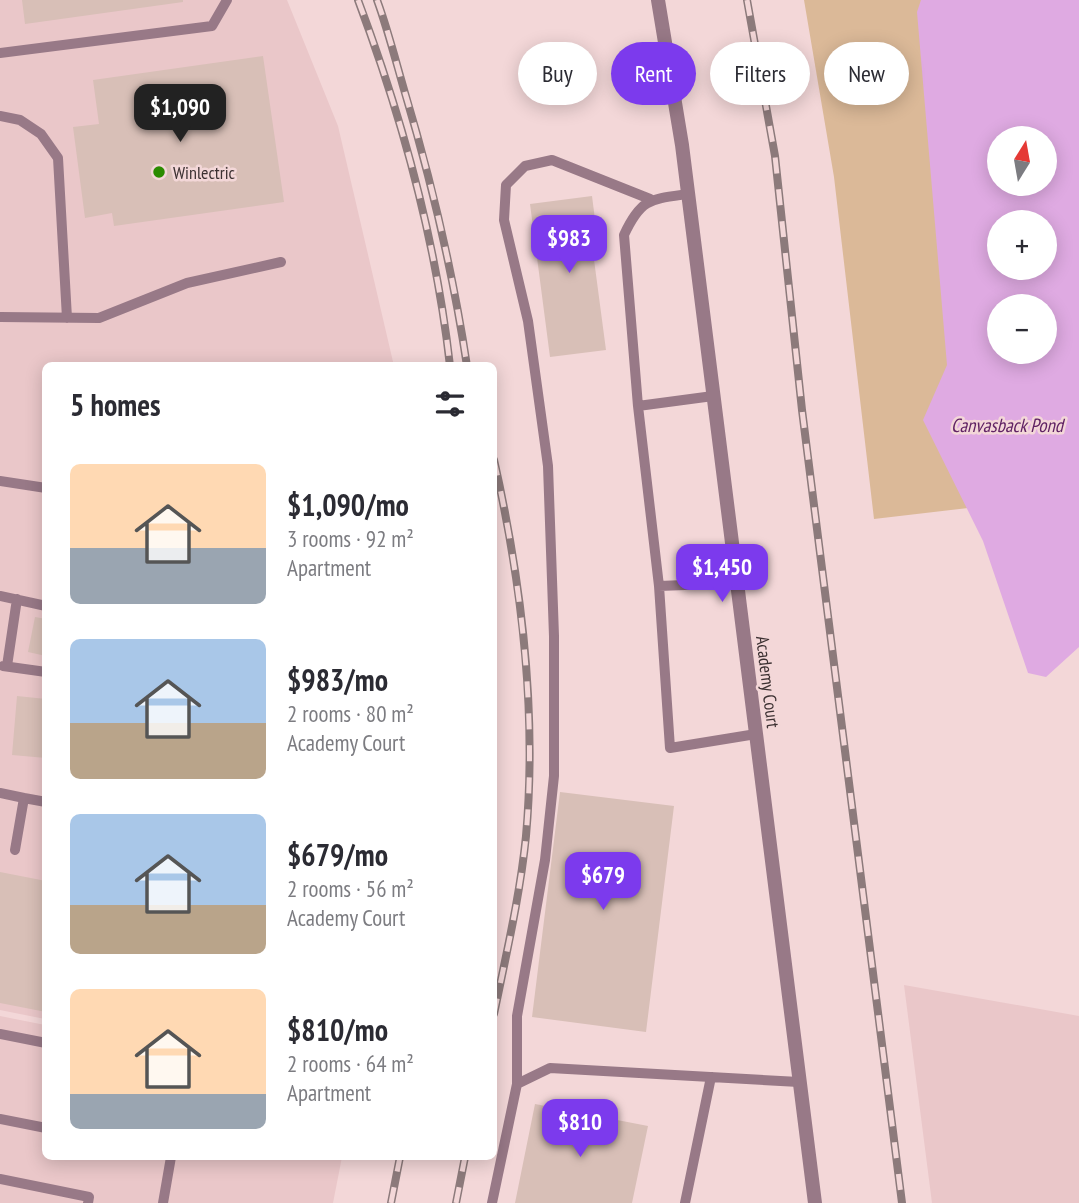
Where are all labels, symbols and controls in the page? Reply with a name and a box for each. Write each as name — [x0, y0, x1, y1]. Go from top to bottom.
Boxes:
chip: Buy — [518, 42, 597, 105]
chip: Rent — [611, 42, 696, 105]
chip: Filters — [710, 42, 810, 105]
chip: New — [824, 42, 909, 105]
pin: $1,090 — [123, 85, 237, 144]
text: $1,090 — [150, 92, 210, 121]
north arrow — [987, 126, 1057, 196]
map controls — [987, 126, 1057, 364]
place label: Winlectric — [173, 161, 236, 184]
marker: Winlectric — [151, 164, 167, 180]
button: + — [987, 210, 1057, 280]
pin: $983 — [528, 216, 610, 275]
text: $983 — [547, 223, 591, 252]
button: − — [987, 294, 1057, 364]
text: 5 homes — [70, 385, 161, 424]
icon: filters — [431, 385, 469, 423]
water label: Canvasback Pond — [951, 413, 1066, 437]
text: $1,090/mo — [287, 485, 409, 524]
icon: home — [126, 492, 210, 576]
text: 3 rooms · 92 m² — [287, 524, 414, 553]
pin: $1,450 — [665, 544, 779, 604]
text: $1,450 — [692, 552, 752, 581]
text: Apartment — [287, 553, 371, 582]
street label: Academy Court — [751, 635, 785, 729]
text: $983/mo — [287, 660, 388, 699]
icon: home — [126, 667, 210, 751]
text: 2 rooms · 80 m² — [287, 699, 414, 728]
text: Academy Court — [287, 728, 405, 757]
text: $679/mo — [287, 835, 388, 874]
icon: home — [126, 842, 210, 926]
pin: $679 — [562, 852, 644, 912]
text: $679 — [581, 860, 625, 889]
text: 2 rooms · 56 m² — [287, 874, 414, 903]
text: Academy Court — [287, 903, 405, 932]
text: $810/mo — [287, 1010, 388, 1049]
icon: home — [126, 1017, 210, 1101]
text: 2 rooms · 64 m² — [287, 1049, 414, 1078]
text: Apartment — [287, 1078, 371, 1107]
pin: $810 — [539, 1100, 621, 1159]
text: $810 — [558, 1107, 602, 1136]

